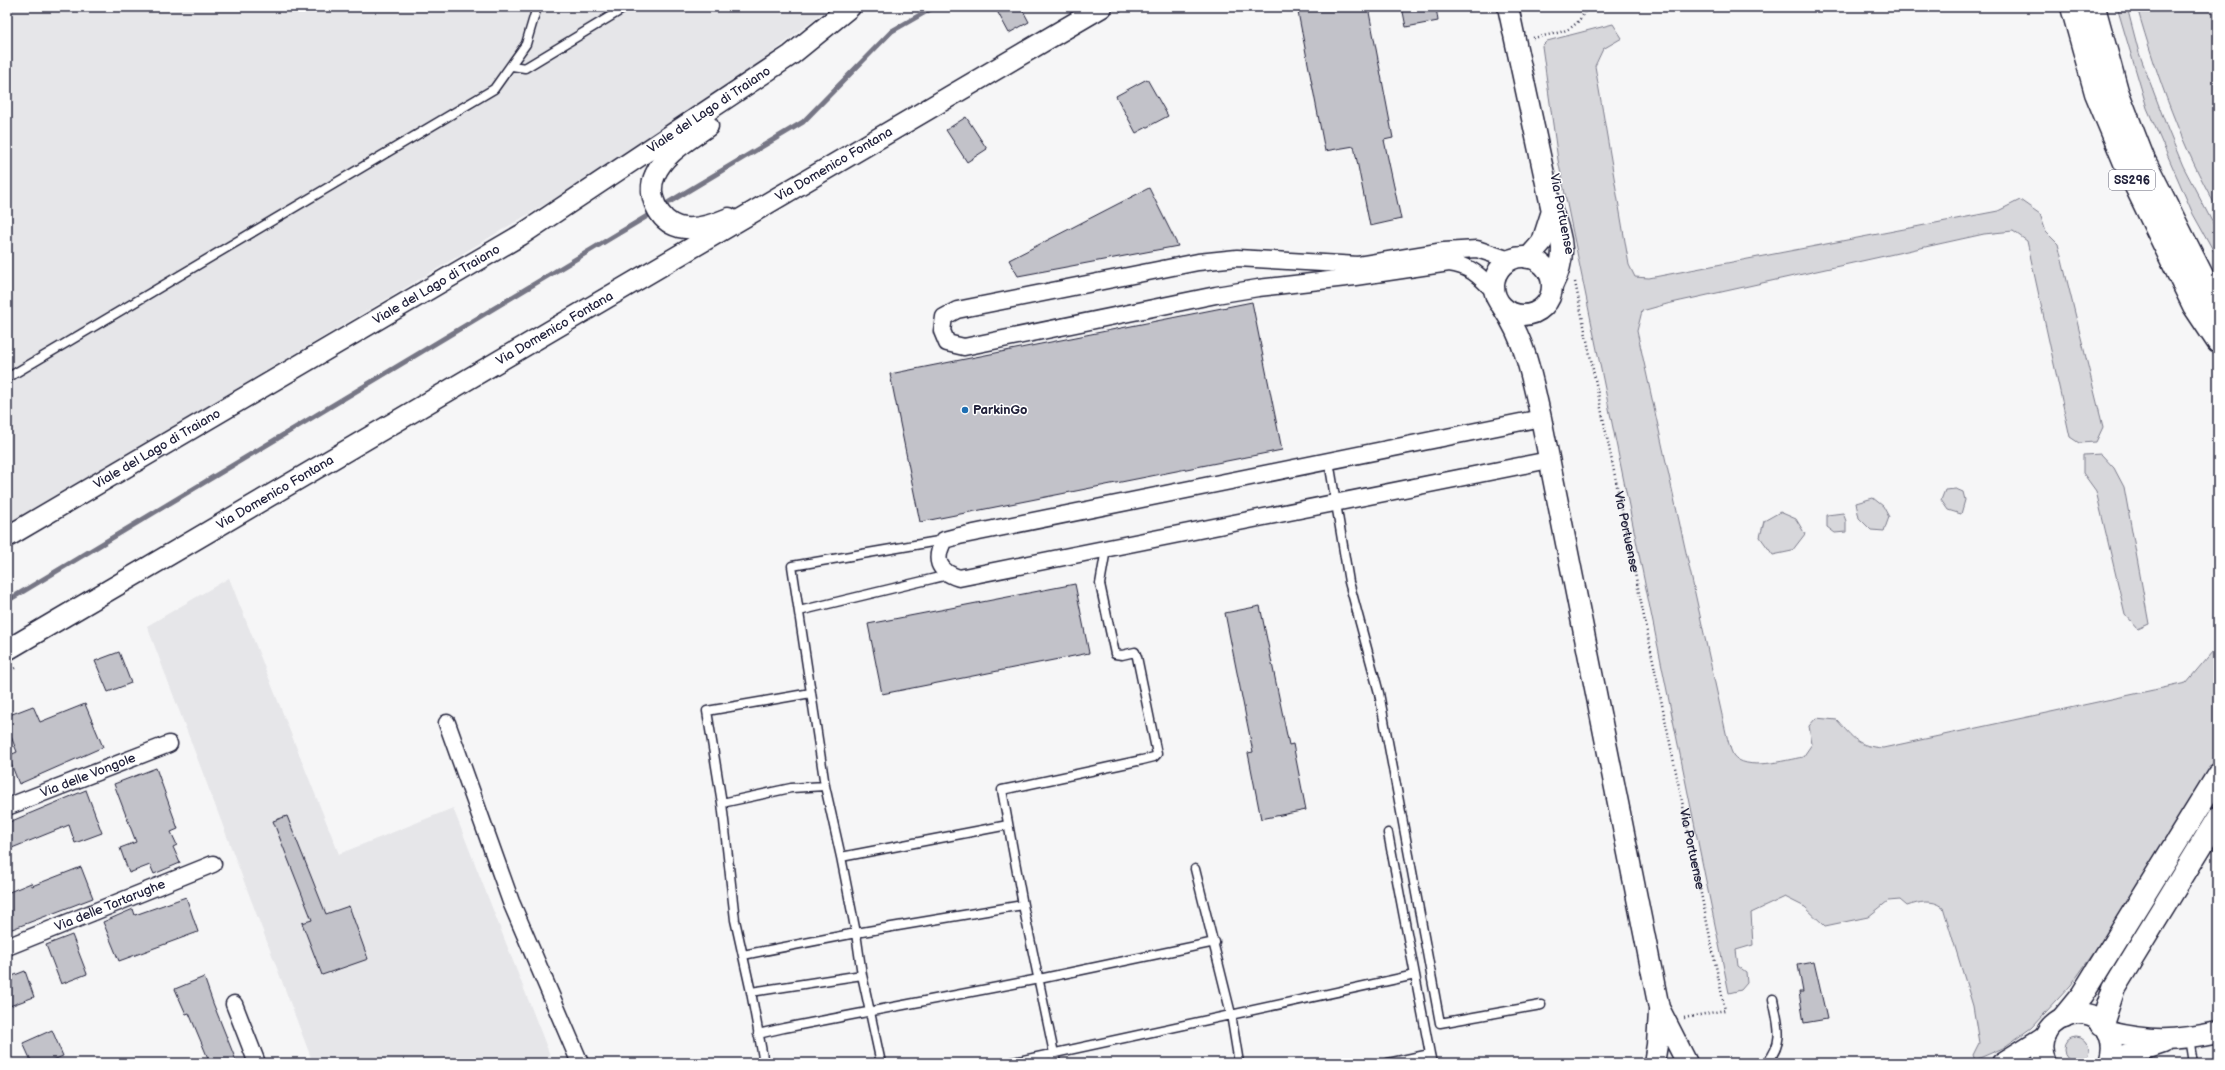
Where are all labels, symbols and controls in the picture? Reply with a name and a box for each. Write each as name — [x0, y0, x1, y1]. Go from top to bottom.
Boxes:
street label: Viale del Lago di Traiano — [644, 63, 774, 157]
street label: Via Domenico Fontana — [773, 124, 895, 205]
road number: SS296 — [2109, 170, 2155, 190]
street label: Via Portuense — [1546, 172, 1578, 256]
street label: Viale del Lago di Traiano — [370, 241, 503, 328]
street label: Via Domenico Fontana — [493, 288, 616, 369]
place label: ParkinGo — [973, 402, 1027, 418]
street label: Viale del Lago di Traiano — [91, 405, 223, 492]
marker: ParkinGo — [960, 405, 970, 415]
street label: Via Domenico Fontana — [214, 452, 337, 533]
street label: Via Portuense — [1610, 490, 1643, 574]
street label: Via delle Vongole — [38, 750, 138, 801]
street label: Via Portuense — [1676, 807, 1708, 891]
street label: Via delle Tartarughe — [52, 876, 168, 935]

